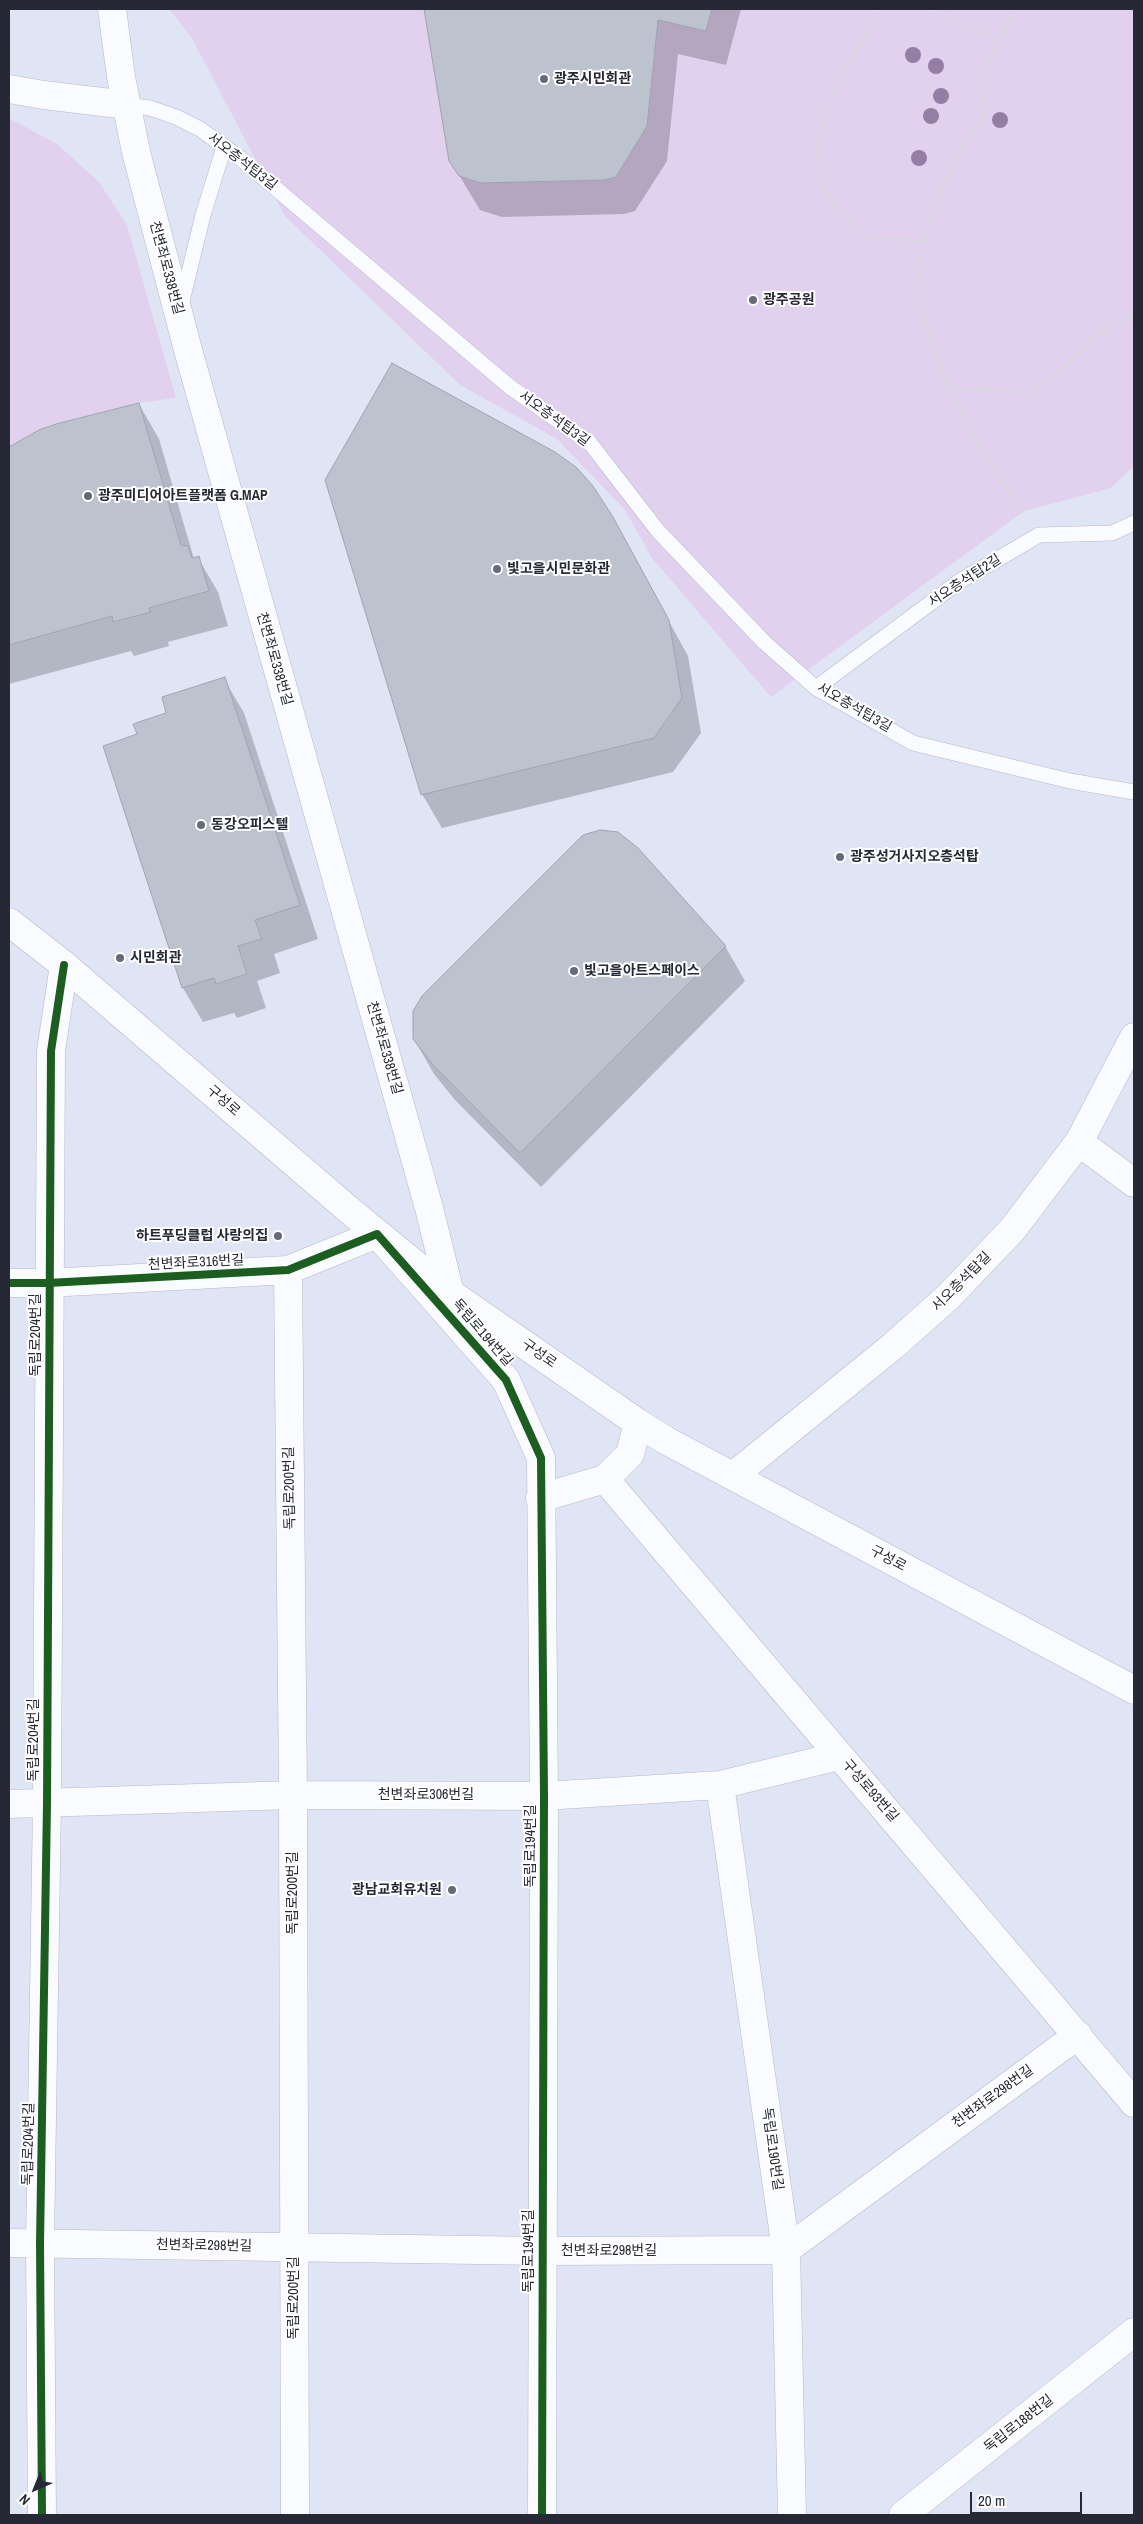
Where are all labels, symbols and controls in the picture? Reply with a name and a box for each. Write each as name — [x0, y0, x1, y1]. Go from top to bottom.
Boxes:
place label: 광주시민회관 — [554, 71, 631, 87]
marker: 광주시민회관 — [538, 73, 550, 85]
street label: 서오층석탑3길 — [204, 130, 280, 194]
street label: 천변좌로338번길 — [145, 219, 187, 317]
place label: 광주공원 — [763, 292, 815, 308]
marker: 광주공원 — [747, 294, 759, 306]
street label: 서오층석탑3길 — [515, 388, 593, 450]
place label: 광주미디어아트플랫폼 G.MAP — [98, 488, 268, 504]
marker: 광주미디어아트플랫폼 G.MAP — [82, 490, 94, 502]
street label: 서오층석탑2길 — [925, 551, 1005, 611]
place label: 빛고을시민문화관 — [507, 561, 610, 577]
marker: 빛고을시민문화관 — [491, 563, 503, 575]
street label: 천변좌로338번길 — [253, 610, 295, 708]
street label: 서오층석탑3길 — [814, 680, 894, 736]
place label: 동강오피스텔 — [211, 817, 288, 833]
marker: 동강오피스텔 — [195, 819, 207, 831]
place label: 광주성거사지오층석탑 — [850, 849, 979, 865]
marker: 광주성거사지오층석탑 — [834, 851, 846, 863]
place label: 시민회관 — [130, 950, 182, 966]
marker: 시민회관 — [114, 952, 126, 964]
place label: 빛고을아트스페이스 — [584, 963, 700, 979]
marker: 빛고을아트스페이스 — [568, 965, 580, 977]
street label: 천변좌로338번길 — [363, 999, 405, 1097]
street label: 구성로 — [203, 1082, 243, 1120]
place label: 하트푸딩클럽 사랑의집 — [136, 1228, 268, 1244]
marker: 하트푸딩클럽 사랑의집 — [272, 1230, 284, 1242]
street label: 서오층석탑길 — [929, 1249, 995, 1315]
street label: 천변좌로316번길 — [147, 1252, 245, 1274]
street label: 독립로204번길 — [28, 1293, 44, 1377]
street label: 독립로194번길 — [448, 1296, 516, 1370]
street label: 구성로 — [518, 1336, 560, 1372]
street label: 독립로200번길 — [281, 1446, 299, 1530]
street label: 구성로 — [867, 1543, 909, 1575]
street label: 독립로204번길 — [26, 1698, 42, 1782]
street label: 구성로93번길 — [838, 1756, 902, 1826]
street label: 천변좌로306번길 — [378, 1787, 474, 1803]
street label: 독립로194번길 — [523, 1804, 539, 1888]
street label: 독립로200번길 — [285, 1851, 301, 1935]
place label: 광남교회유치원 — [352, 1882, 442, 1898]
marker: 광남교회유치원 — [446, 1884, 458, 1896]
street label: 천변좌로298번길 — [949, 2062, 1037, 2132]
street label: 독립로204번길 — [20, 2102, 38, 2186]
street label: 독립로190번길 — [758, 2106, 786, 2192]
street label: 독립로194번길 — [521, 2209, 537, 2293]
street label: 천변좌로298번길 — [156, 2237, 252, 2255]
street label: 천변좌로298번길 — [561, 2243, 657, 2259]
street label: 독립로200번길 — [286, 2256, 302, 2340]
street label: 독립로188번길 — [981, 2392, 1057, 2456]
north arrow — [10, 2464, 60, 2514]
scale bar — [973, 2482, 1086, 2514]
text: N — [15, 2490, 34, 2509]
text: 20 m — [978, 2490, 1005, 2511]

